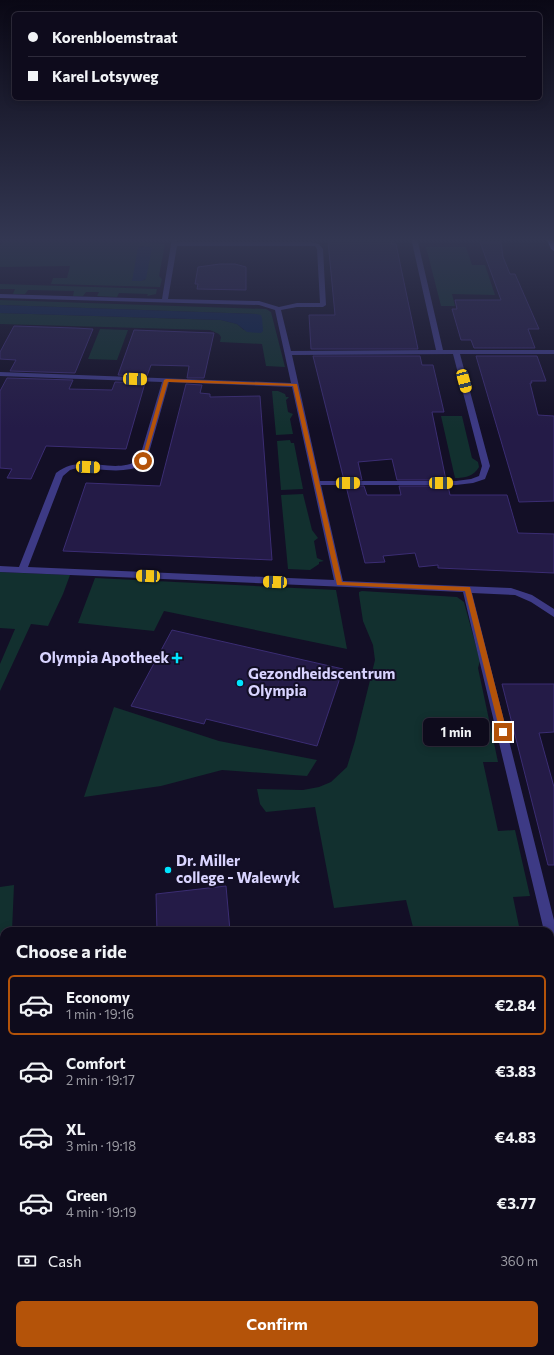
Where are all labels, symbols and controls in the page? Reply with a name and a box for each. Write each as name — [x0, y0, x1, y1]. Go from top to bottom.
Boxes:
text: Korenbloemstraat — [52, 28, 178, 46]
text: Karel Lotsyweg — [52, 67, 159, 85]
car — [455, 368, 473, 394]
car — [123, 373, 147, 385]
route start — [134, 452, 152, 470]
car — [76, 460, 100, 474]
car — [336, 477, 360, 489]
car — [429, 477, 453, 489]
car — [136, 570, 160, 582]
car — [263, 575, 287, 589]
place label: Olympia Apotheek — [40, 648, 169, 666]
marker: Olympia Apotheek — [172, 653, 182, 663]
place label: Gezondheidscentrum Olympia — [248, 664, 395, 699]
marker: Gezondheidscentrum Olympia — [235, 678, 245, 688]
callout: 1 min — [423, 718, 489, 746]
route end — [494, 723, 512, 741]
text: 1 min — [441, 724, 471, 740]
place label: Dr. Miller college - Walewyk — [176, 851, 301, 886]
marker: Dr. Miller college - Walewyk — [163, 865, 173, 875]
text: Choose a ride — [16, 940, 127, 962]
icon: car — [18, 987, 54, 1023]
text: Economy — [66, 988, 130, 1006]
text: €2.84 — [495, 996, 536, 1014]
text: 1 min · 19:16 — [66, 1006, 134, 1022]
icon: car — [18, 1053, 54, 1089]
text: Comfort — [66, 1054, 126, 1072]
text: €3.83 — [495, 1062, 536, 1080]
text: 2 min · 19:17 — [66, 1072, 135, 1088]
icon: car — [18, 1119, 54, 1155]
text: XL — [66, 1120, 85, 1138]
text: €4.83 — [495, 1128, 536, 1146]
text: 3 min · 19:18 — [66, 1138, 136, 1154]
icon: car — [18, 1185, 54, 1221]
text: Green — [66, 1186, 107, 1204]
text: €3.77 — [497, 1194, 536, 1212]
text: 4 min · 19:19 — [66, 1204, 136, 1220]
icon: cash — [16, 1250, 38, 1272]
text: Cash — [48, 1252, 82, 1270]
text: 360 m — [500, 1253, 538, 1269]
button: Confirm — [16, 1301, 538, 1347]

